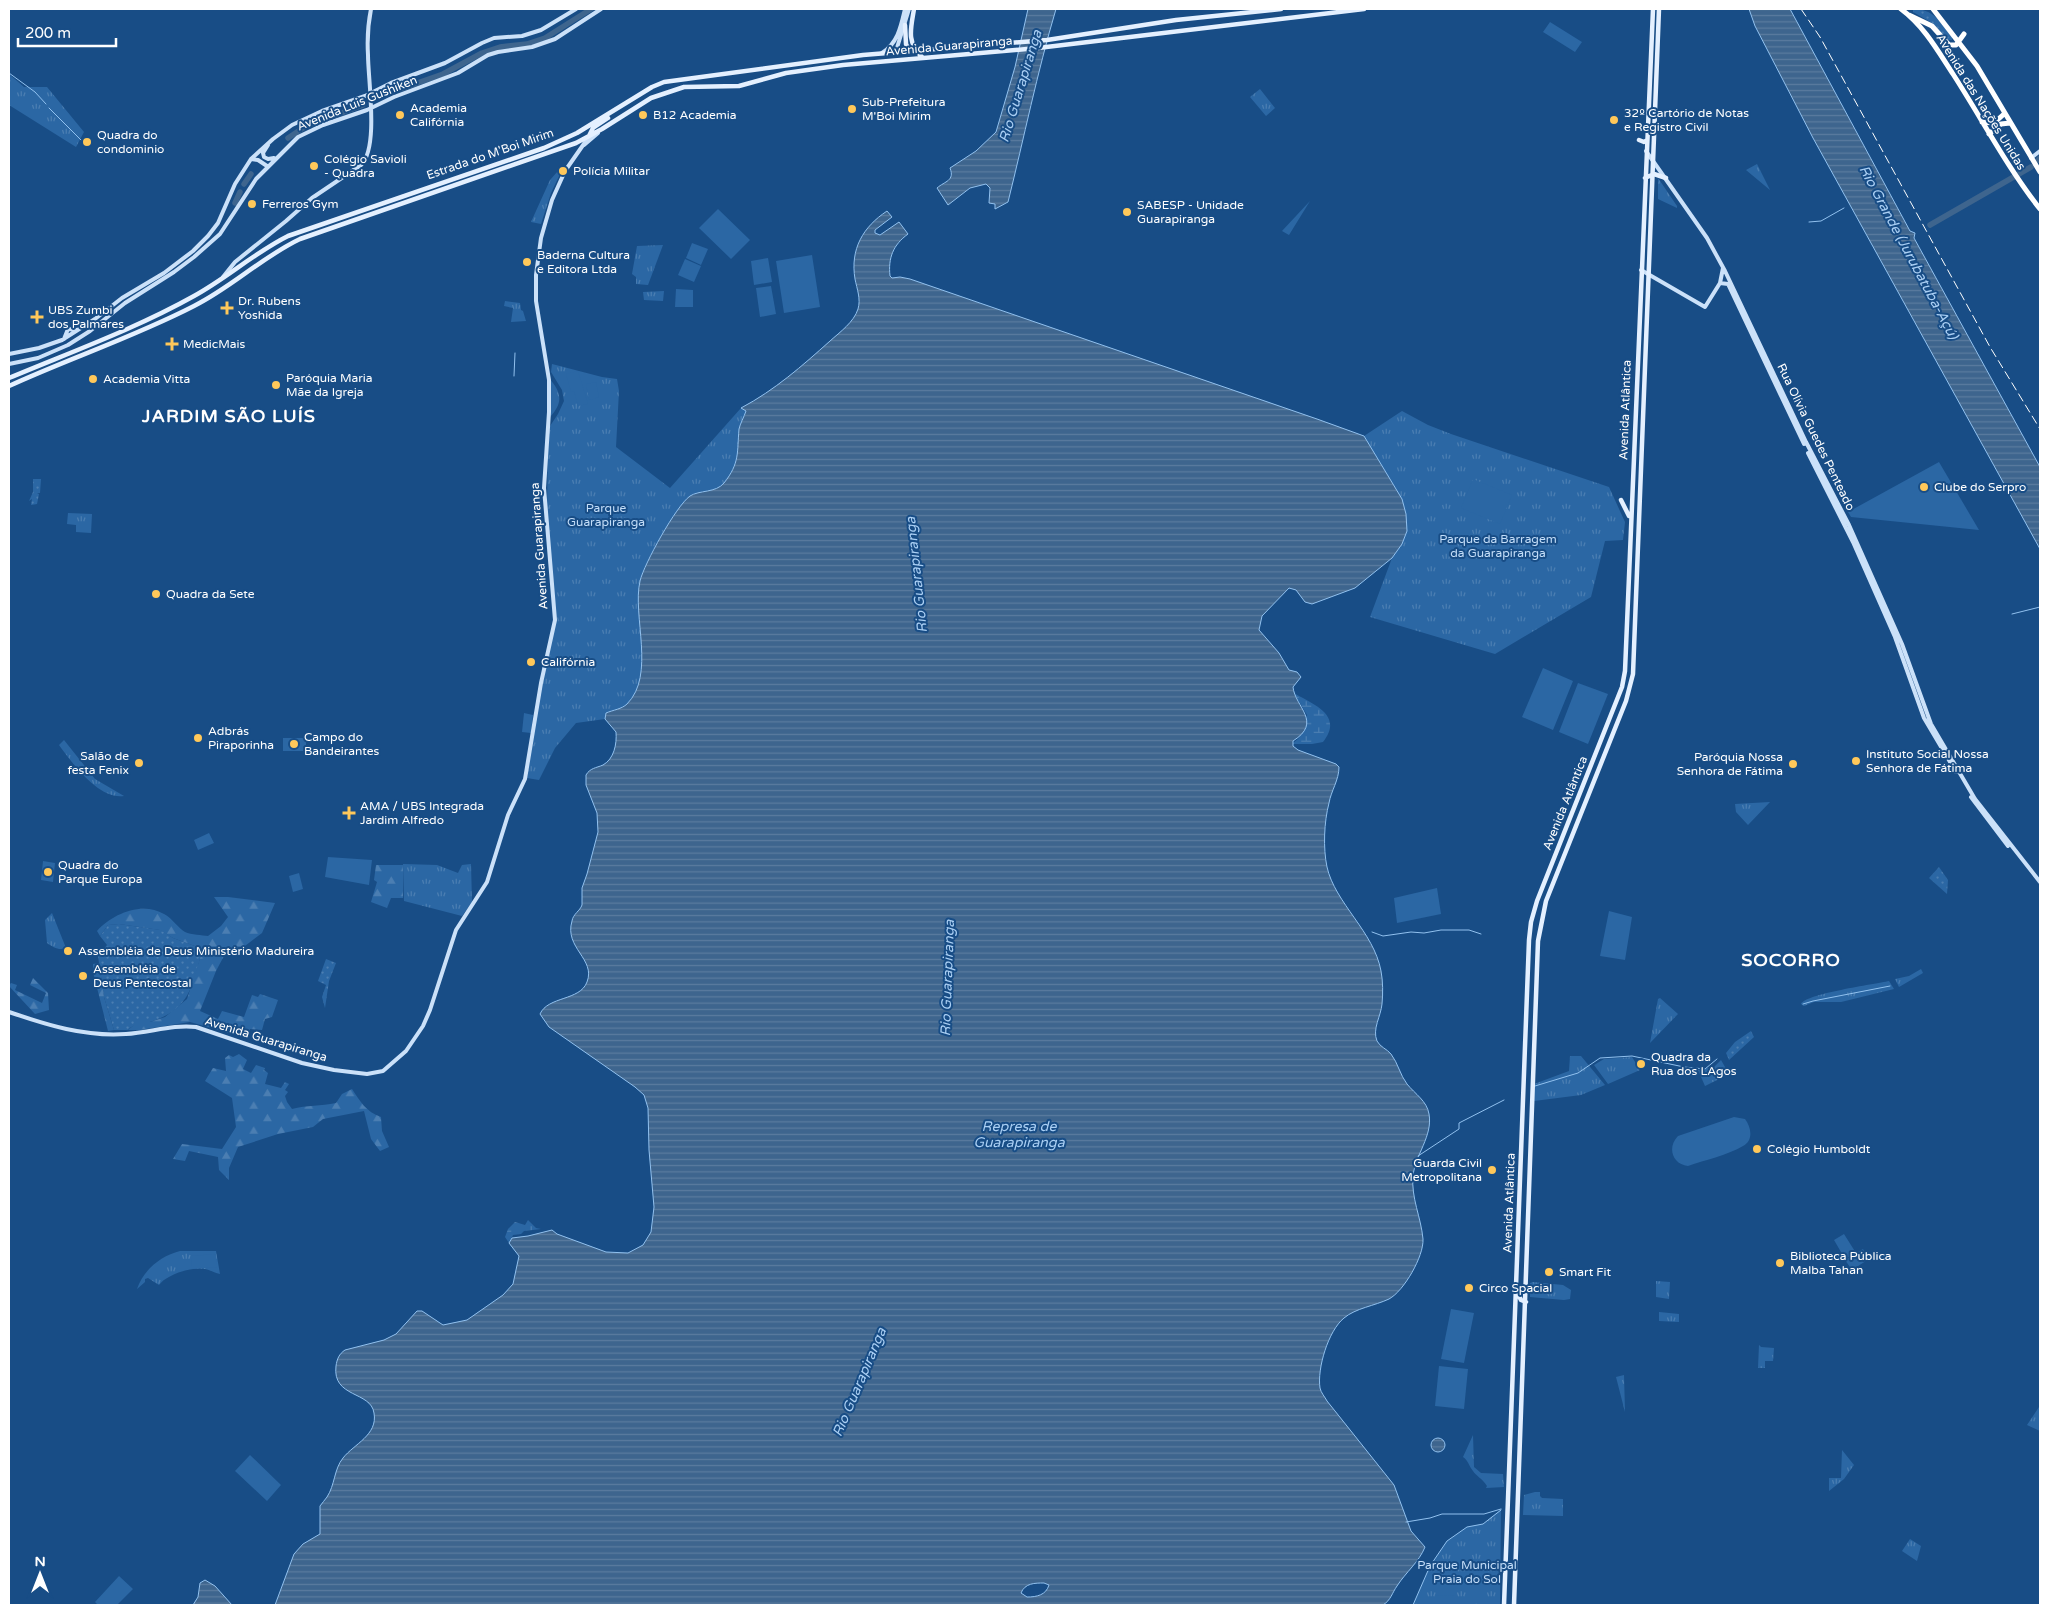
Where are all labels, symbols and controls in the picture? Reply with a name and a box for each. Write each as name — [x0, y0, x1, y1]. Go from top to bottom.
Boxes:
scale bar — [18, 15, 115, 47]
text: 200 m — [25, 24, 71, 42]
water label: Rio Guarapiranga — [995, 27, 1046, 144]
street label: Avenida das Nações Unidas — [1933, 32, 2029, 173]
street label: Avenida Guarapiranga — [885, 33, 1013, 59]
street label: Avenida Luis Gushiken — [295, 72, 419, 134]
place label: Sub-Prefeitura M'Boi Mirim — [862, 95, 946, 123]
place label: Academia Califórnia — [410, 101, 467, 129]
marker: Sub-Prefeitura M'Boi Mirim — [846, 103, 858, 115]
place label: 32º Cartório de Notas e Registro Civil — [1624, 106, 1749, 134]
place label: B12 Academia — [653, 108, 737, 122]
marker: Academia Califórnia — [394, 109, 406, 121]
marker: B12 Academia — [637, 109, 649, 121]
marker: 32º Cartório de Notas e Registro Civil — [1608, 114, 1620, 126]
street label: Estrada do M'Boi Mirim — [425, 126, 555, 182]
place label: Quadra do condominio — [97, 128, 164, 156]
marker: Quadra do condominio — [81, 136, 93, 148]
place label: Colégio Savioli - Quadra — [324, 152, 407, 180]
marker: Colégio Savioli - Quadra — [308, 160, 320, 172]
water label: Rio Grande (Jurubatuba-Açú) — [1855, 162, 1963, 344]
place label: Polícia Militar — [573, 164, 650, 178]
marker: Polícia Militar — [557, 165, 569, 177]
place label: Ferreros Gym — [262, 197, 339, 211]
marker: Ferreros Gym — [246, 198, 258, 210]
place label: SABESP - Unidade Guarapiranga — [1137, 198, 1244, 226]
marker: SABESP - Unidade Guarapiranga — [1121, 206, 1133, 218]
place label: Baderna Cultura e Editora Ltda — [537, 248, 630, 276]
marker: Baderna Cultura e Editora Ltda — [521, 256, 533, 268]
place label: Dr. Rubens Yoshida — [238, 294, 301, 322]
marker: Dr. Rubens Yoshida — [220, 301, 234, 315]
place label: UBS Zumbi dos Palmares — [48, 303, 124, 331]
marker: UBS Zumbi dos Palmares — [30, 310, 44, 324]
marker: MedicMais — [165, 337, 179, 351]
place label: MedicMais — [183, 337, 245, 351]
street label: Avenida Atlântica — [1616, 360, 1634, 460]
street label: Rua Olívia Guedes Penteado — [1774, 361, 1858, 513]
place label: Paróquia Maria Mãe da Igreja — [286, 371, 373, 399]
place label: Academia Vitta — [103, 372, 190, 386]
marker: Academia Vitta — [87, 373, 99, 385]
marker: Paróquia Maria Mãe da Igreja — [270, 379, 282, 391]
district label: JARDIM SÃO LUÍS — [141, 405, 316, 427]
place label: Clube do Serpro — [1934, 480, 2026, 494]
marker: Clube do Serpro — [1918, 481, 1930, 493]
street label: Avenida Guarapiranga — [528, 482, 550, 610]
park label: Parque Guarapiranga — [567, 501, 645, 529]
water label: Rio Guarapiranga — [902, 515, 931, 634]
park label: Parque da Barragem da Guarapiranga — [1439, 532, 1557, 560]
place label: Quadra da Sete — [166, 587, 255, 601]
marker: Quadra da Sete — [150, 588, 162, 600]
place label: Califórnia — [541, 655, 595, 669]
marker: Califórnia — [525, 656, 537, 668]
place label: Adbrás Piraporinha — [208, 724, 274, 752]
place label: Campo do Bandeirantes — [304, 730, 380, 758]
marker: Adbrás Piraporinha — [192, 732, 204, 744]
marker: Campo do Bandeirantes — [288, 738, 300, 750]
place label: Instituto Social Nossa Senhora de Fátima — [1866, 747, 1989, 775]
place label: Salão de festa Fenix — [67, 749, 129, 777]
place label: Paróquia Nossa Senhora de Fátima — [1677, 750, 1783, 778]
street label: Avenida Atlântica — [1540, 754, 1590, 852]
marker: Instituto Social Nossa Senhora de Fátima — [1850, 755, 1862, 767]
marker: Salão de festa Fenix — [133, 757, 145, 769]
marker: Paróquia Nossa Senhora de Fátima — [1787, 758, 1799, 770]
place label: AMA / UBS Integrada Jardim Alfredo — [360, 799, 484, 827]
marker: AMA / UBS Integrada Jardim Alfredo — [342, 806, 356, 820]
place label: Quadra do Parque Europa — [58, 858, 143, 886]
marker: Quadra do Parque Europa — [42, 866, 54, 878]
water label: Rio Guarapiranga — [937, 918, 958, 1037]
place label: Assembléia de Deus Ministério Madureira — [78, 944, 314, 958]
marker: Assembléia de Deus Ministério Madureira — [62, 945, 74, 957]
district label: SOCORRO — [1741, 949, 1841, 971]
place label: Assembléia de Deus Pentecostal — [93, 962, 192, 990]
marker: Assembléia de Deus Pentecostal — [77, 970, 89, 982]
street label: Avenida Guarapiranga — [203, 1014, 329, 1064]
place label: Quadra da Rua dos LAgos — [1651, 1050, 1737, 1078]
marker: Quadra da Rua dos LAgos — [1635, 1058, 1647, 1070]
water label: Represa de Guarapiranga — [974, 1118, 1066, 1151]
place label: Colégio Humboldt — [1767, 1142, 1871, 1156]
marker: Colégio Humboldt — [1751, 1143, 1763, 1155]
street label: Avenida Atlântica — [1500, 1153, 1518, 1253]
place label: Guarda Civil Metropolitana — [1401, 1156, 1482, 1184]
marker: Guarda Civil Metropolitana — [1486, 1164, 1498, 1176]
place label: Biblioteca Pública Malba Tahan — [1790, 1249, 1892, 1277]
marker: Biblioteca Pública Malba Tahan — [1774, 1257, 1786, 1269]
place label: Smart Fit — [1559, 1265, 1612, 1279]
marker: Smart Fit — [1543, 1266, 1555, 1278]
place label: Circo Spacial — [1479, 1281, 1552, 1295]
marker: Circo Spacial — [1463, 1282, 1475, 1294]
water label: Rio Guarapiranga — [829, 1324, 891, 1439]
north arrow — [15, 1549, 65, 1599]
text: N — [34, 1553, 46, 1570]
park label: Parque Municipal Praia do Sol — [1417, 1558, 1517, 1586]

